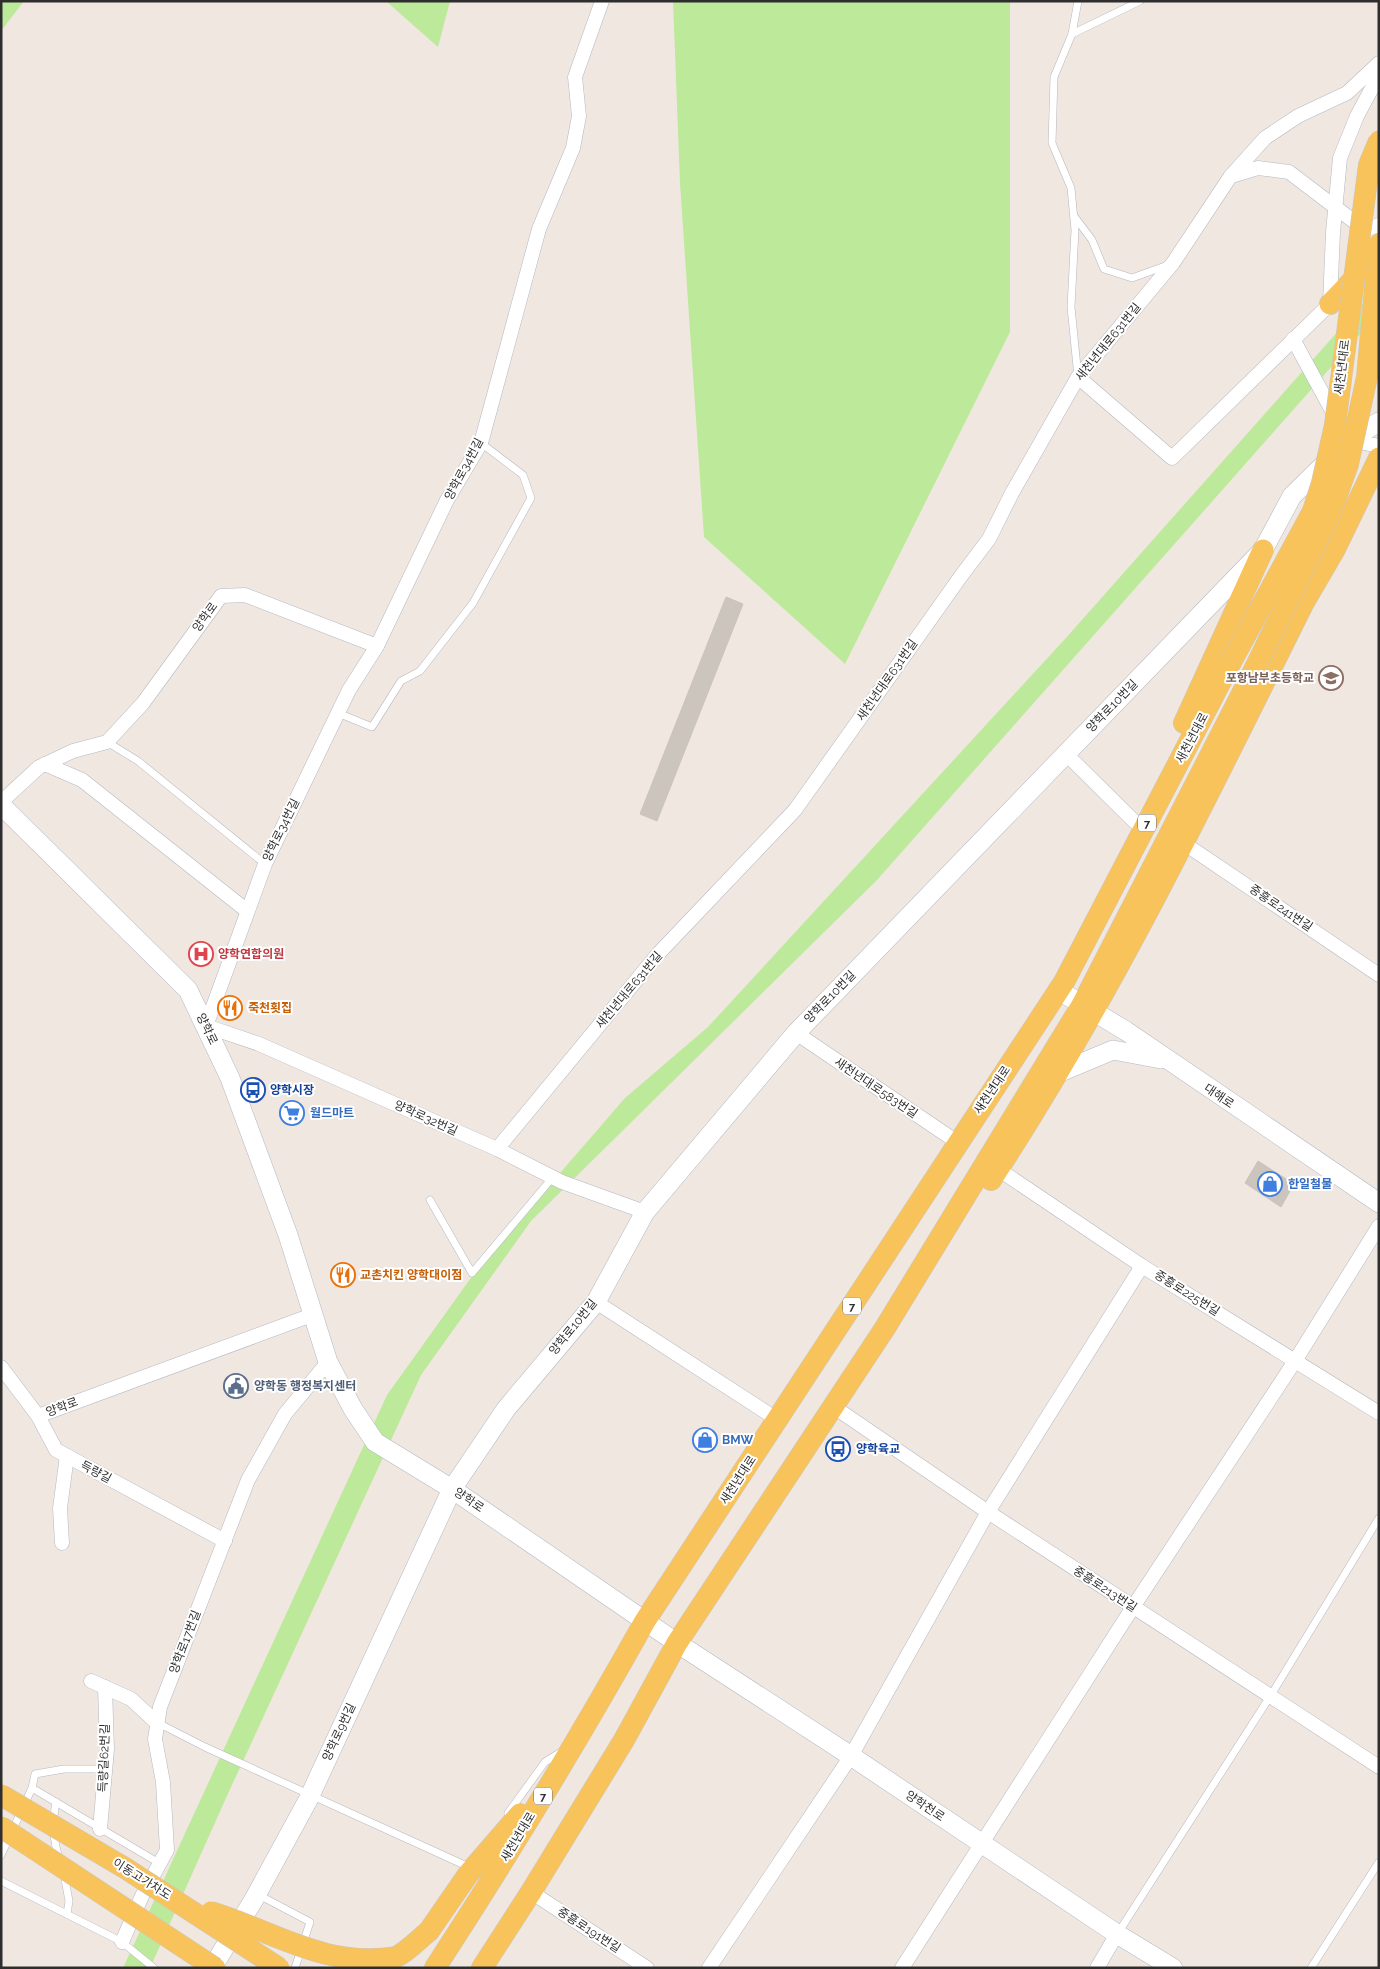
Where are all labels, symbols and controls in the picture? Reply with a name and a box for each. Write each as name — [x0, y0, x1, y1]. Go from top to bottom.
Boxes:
street label: 새천년대로631번길 — [1072, 300, 1144, 384]
street label: 새천년대로 — [1332, 339, 1352, 395]
street label: 양학로34번길 — [442, 436, 486, 502]
street label: 양학로 — [190, 599, 220, 635]
street label: 새천년대로631번길 — [854, 637, 920, 723]
school or university icon: 포항남부초등학교 — [1318, 665, 1344, 691]
place label: 포항남부초등학교 — [1226, 671, 1314, 685]
street label: 양학로10번길 — [1083, 677, 1141, 735]
street label: 새천년대로 — [1173, 710, 1211, 766]
street label: 양학로34번길 — [260, 796, 302, 864]
road number: 7 — [1138, 814, 1156, 831]
street label: 중흥로241번길 — [1247, 882, 1315, 934]
hospital icon: 양학연합의원 — [188, 941, 214, 967]
place label: 양학연합의원 — [218, 947, 284, 961]
street label: 새천년대로631번길 — [593, 949, 665, 1031]
street label: 양학로10번길 — [801, 968, 859, 1026]
restaurant icon: 죽천횟집 — [217, 995, 243, 1021]
place label: 죽천횟집 — [248, 1001, 292, 1015]
street label: 양학로 — [193, 1011, 221, 1047]
street label: 새천년대로583번길 — [832, 1055, 920, 1121]
street label: 새천년대로 — [971, 1063, 1013, 1117]
bus stop icon: 양학시장 — [240, 1077, 266, 1103]
street label: 대해로 — [1201, 1081, 1237, 1111]
place label: 양학시장 — [270, 1083, 314, 1097]
street label: 양학로32번길 — [392, 1098, 460, 1138]
supermarket icon: 월드마트 — [279, 1100, 305, 1126]
place label: 월드마트 — [310, 1106, 354, 1120]
shop icon: 한일철물 — [1257, 1171, 1283, 1197]
place label: 한일철물 — [1288, 1177, 1332, 1191]
restaurant icon: 교촌치킨 양학대이점 — [330, 1262, 356, 1288]
street label: 중흥로225번길 — [1152, 1267, 1222, 1319]
place label: 교촌치킨 양학대이점 — [360, 1268, 462, 1282]
street label: 양학로10번길 — [546, 1296, 600, 1358]
road number: 7 — [843, 1298, 861, 1314]
public building icon: 양학동 행정복지센터 — [223, 1373, 249, 1399]
place label: 양학동 행정복지센터 — [254, 1379, 356, 1393]
street label: 양학로 — [44, 1395, 80, 1419]
shop icon: BMW — [692, 1427, 718, 1453]
place label: BMW — [722, 1433, 754, 1447]
bus stop icon: 양학육교 — [825, 1436, 851, 1462]
place label: 양학육교 — [856, 1442, 900, 1456]
street label: 새천년대로 — [717, 1453, 759, 1507]
street label: 득량길 — [78, 1458, 114, 1486]
street label: 양학로 — [451, 1485, 487, 1515]
street label: 중흥로213번길 — [1071, 1563, 1139, 1615]
street label: 양학로17번길 — [167, 1608, 203, 1676]
street label: 양학로9번길 — [320, 1701, 358, 1763]
street label: 득량길62번길 — [96, 1723, 112, 1793]
road number: 7 — [534, 1788, 552, 1804]
street label: 양학천로 — [903, 1788, 947, 1824]
street label: 새천년대로 — [498, 1810, 538, 1864]
street label: 이동고가차도 — [110, 1856, 174, 1902]
street label: 중흥로191번길 — [555, 1904, 623, 1956]

